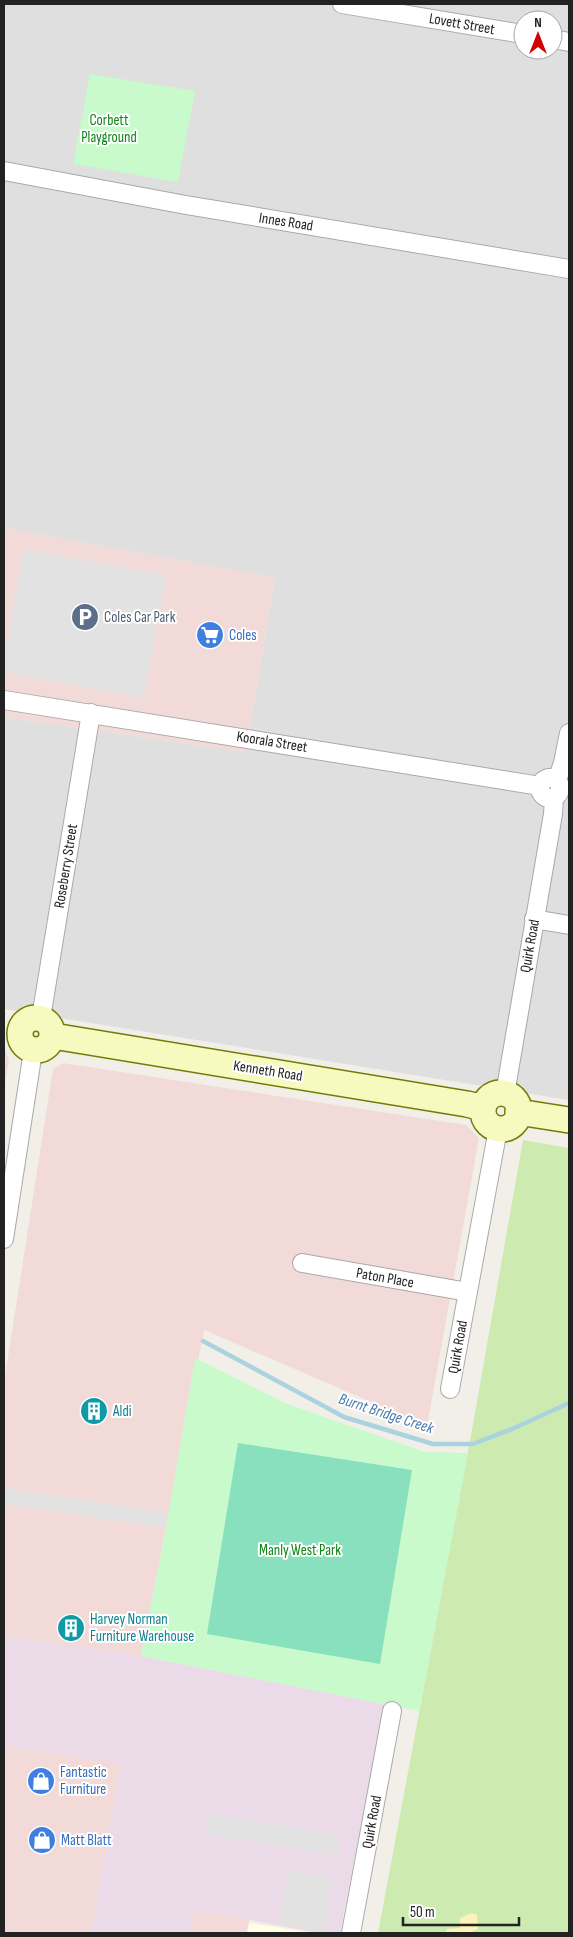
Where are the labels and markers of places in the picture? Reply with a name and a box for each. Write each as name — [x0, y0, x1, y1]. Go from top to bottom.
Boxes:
parking icon: Coles Car Park — [70, 602, 100, 632]
place label: Coles Car Park — [104, 608, 176, 627]
supermarket icon: Coles — [195, 620, 225, 650]
place label: Coles — [229, 626, 257, 645]
building icon: Aldi — [79, 1396, 109, 1426]
place label: Aldi — [112, 1402, 132, 1421]
place label: Harvey Norman Furniture Warehouse — [90, 1610, 194, 1646]
building icon: Harvey Norman Furniture Warehouse — [56, 1613, 86, 1643]
place label: Fantastic Furniture — [60, 1763, 107, 1799]
shop icon: Fantastic Furniture — [26, 1766, 56, 1796]
shop icon: Matt Blatt — [27, 1825, 57, 1855]
place label: Matt Blatt — [61, 1831, 112, 1850]

